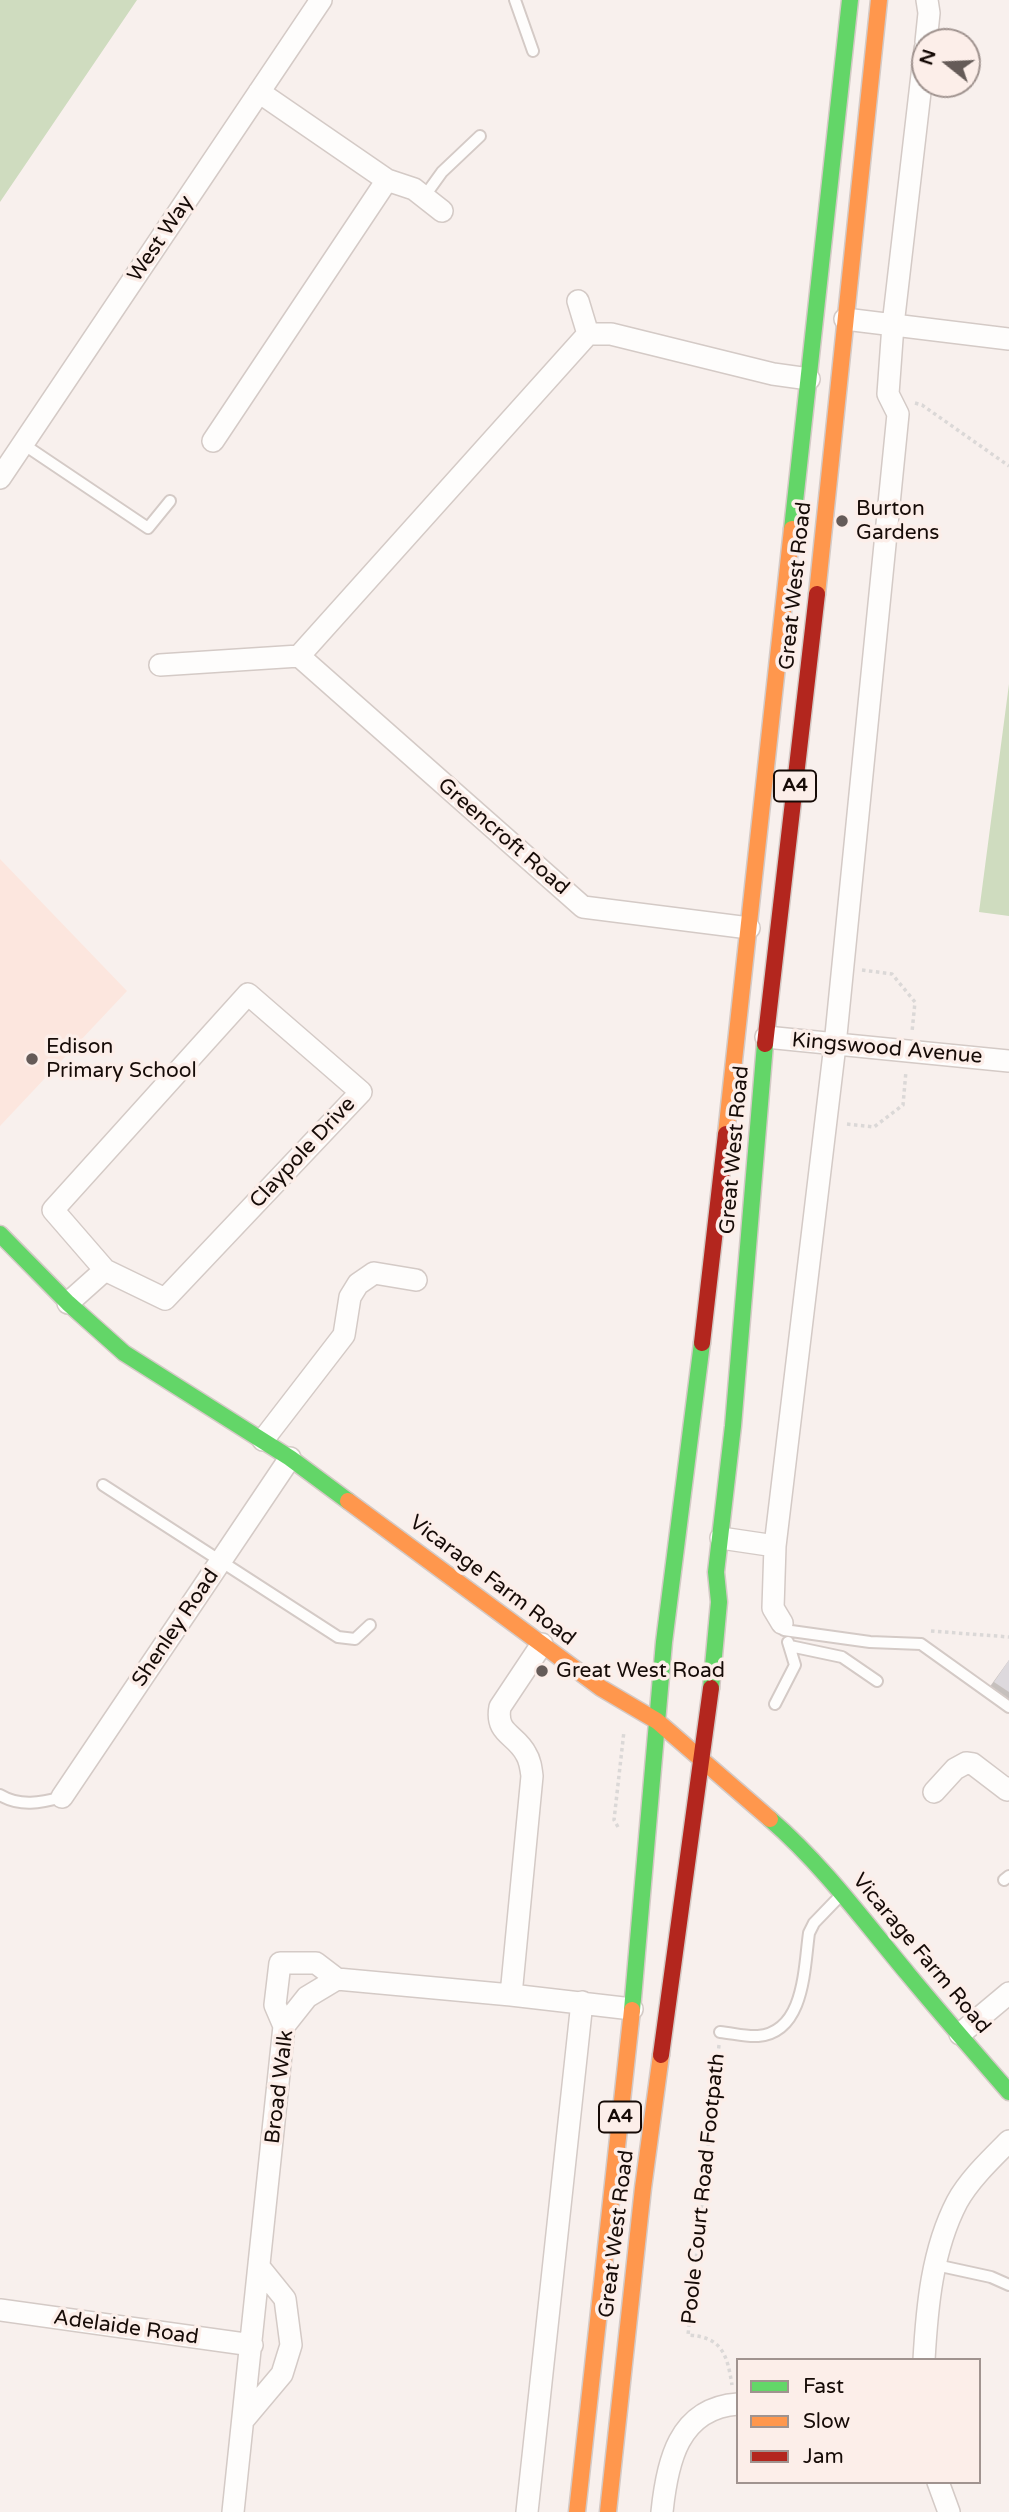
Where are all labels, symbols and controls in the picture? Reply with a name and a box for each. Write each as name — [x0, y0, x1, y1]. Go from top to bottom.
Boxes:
north arrow — [911, 28, 981, 98]
text: N — [915, 46, 941, 68]
street label: West Way — [123, 191, 199, 287]
place label: Burton Gardens — [856, 496, 939, 546]
street label: Great West Road — [775, 501, 817, 671]
marker: Burton Gardens — [834, 513, 850, 529]
road number: A4 — [774, 771, 816, 802]
street label: Greencroft Road — [432, 773, 574, 901]
street label: Kingswood Avenue — [791, 1028, 983, 1070]
place label: Edison Primary School — [46, 1034, 197, 1084]
marker: Edison Primary School — [24, 1051, 40, 1067]
street label: Great West Road — [715, 1065, 755, 1235]
street label: Claypole Drive — [245, 1092, 361, 1214]
street label: Vicarage Farm Road — [404, 1510, 580, 1652]
street label: Shenley Road — [127, 1564, 225, 1692]
place label: Great West Road — [556, 1658, 725, 1684]
marker: Great West Road — [534, 1663, 550, 1679]
street label: Vicarage Farm Road — [847, 1869, 995, 2039]
street label: Broad Walk — [261, 2029, 299, 2145]
street label: Poole Court Road Footpath — [677, 2052, 731, 2326]
road number: A4 — [599, 2102, 641, 2132]
street label: Great West Road — [594, 2149, 640, 2319]
street label: Adelaide Road — [52, 2305, 200, 2351]
legend — [736, 2358, 981, 2484]
text: Fast — [803, 2374, 844, 2399]
text: Slow — [803, 2409, 850, 2434]
text: Jam — [803, 2444, 844, 2469]

